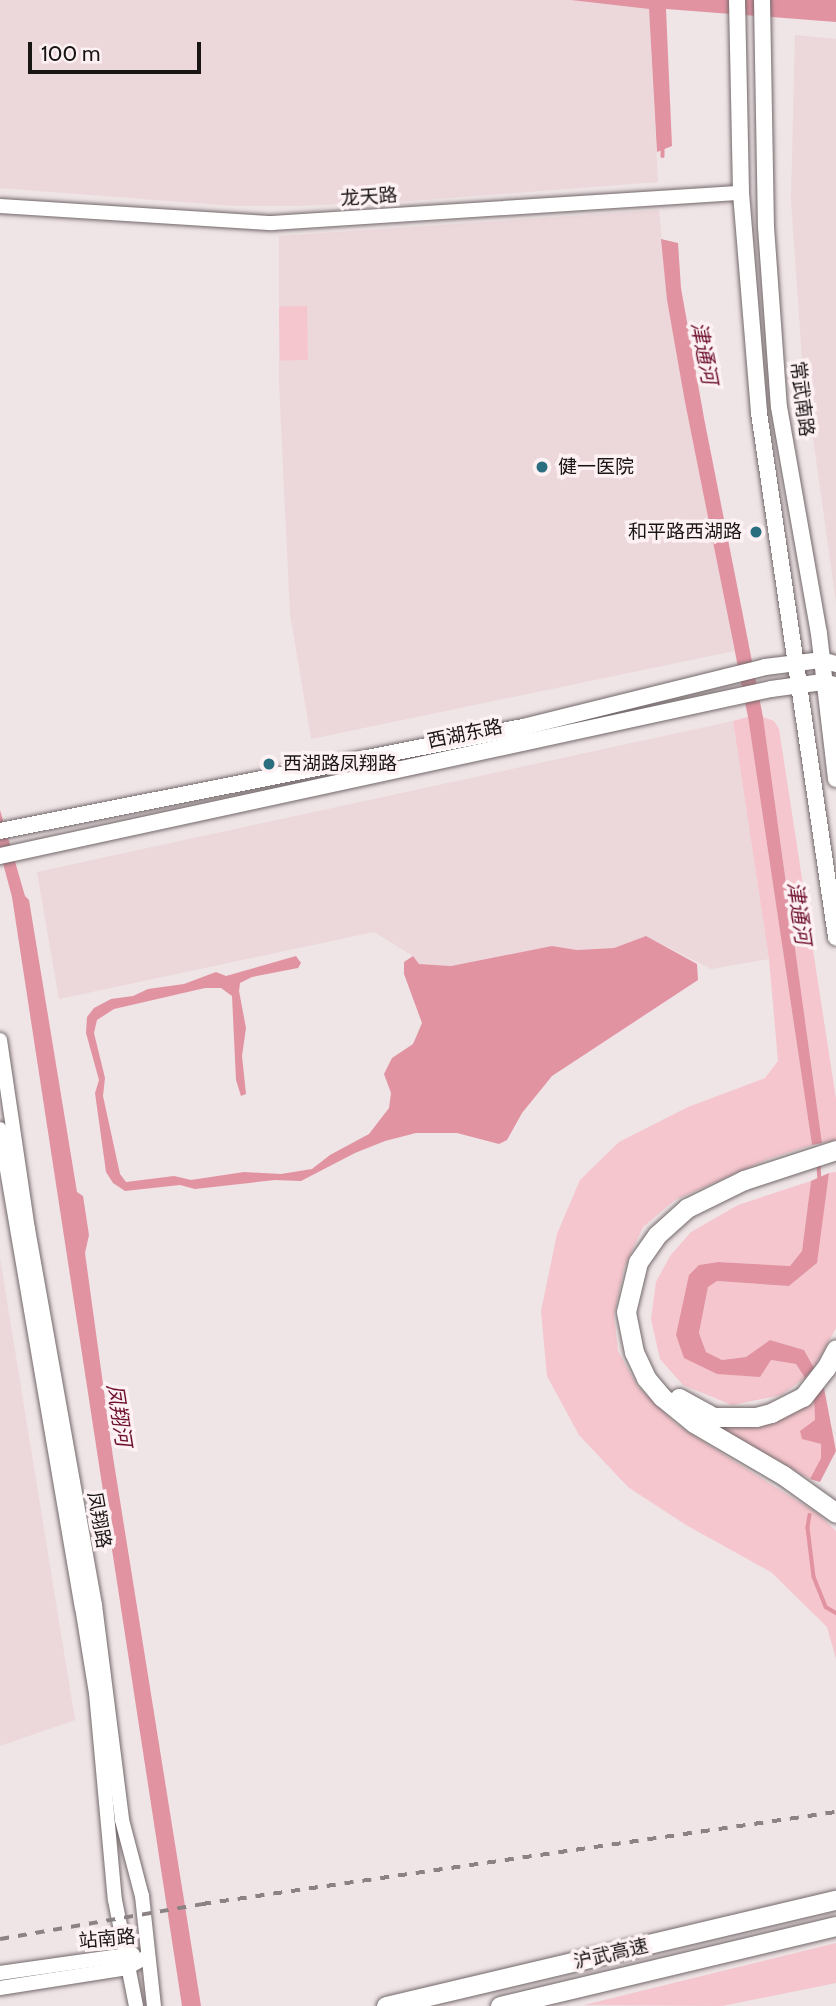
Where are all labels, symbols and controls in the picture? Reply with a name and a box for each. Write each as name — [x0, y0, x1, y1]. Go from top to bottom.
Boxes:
scale bar — [32, 28, 205, 72]
text: 100 m — [41, 41, 100, 66]
street label: 龙天路 — [340, 184, 398, 210]
water label: 津通河 — [686, 320, 722, 386]
street label: 常武南路 — [786, 360, 818, 438]
place label: 健一医院 — [558, 456, 634, 478]
marker: 健一医院 — [532, 457, 552, 477]
place label: 和平路西湖路 — [628, 521, 742, 543]
marker: 和平路西湖路 — [748, 524, 764, 540]
street label: 西湖东路 — [425, 715, 505, 753]
place label: 西湖路凤翔路 — [283, 753, 397, 775]
marker: 西湖路凤翔路 — [261, 756, 277, 772]
water label: 津通河 — [782, 880, 816, 946]
water label: 凤翔河 — [102, 1382, 136, 1448]
street label: 凤翔路 — [83, 1490, 115, 1550]
street label: 站南路 — [78, 1925, 136, 1953]
street label: 沪武高速 — [571, 1934, 651, 1974]

